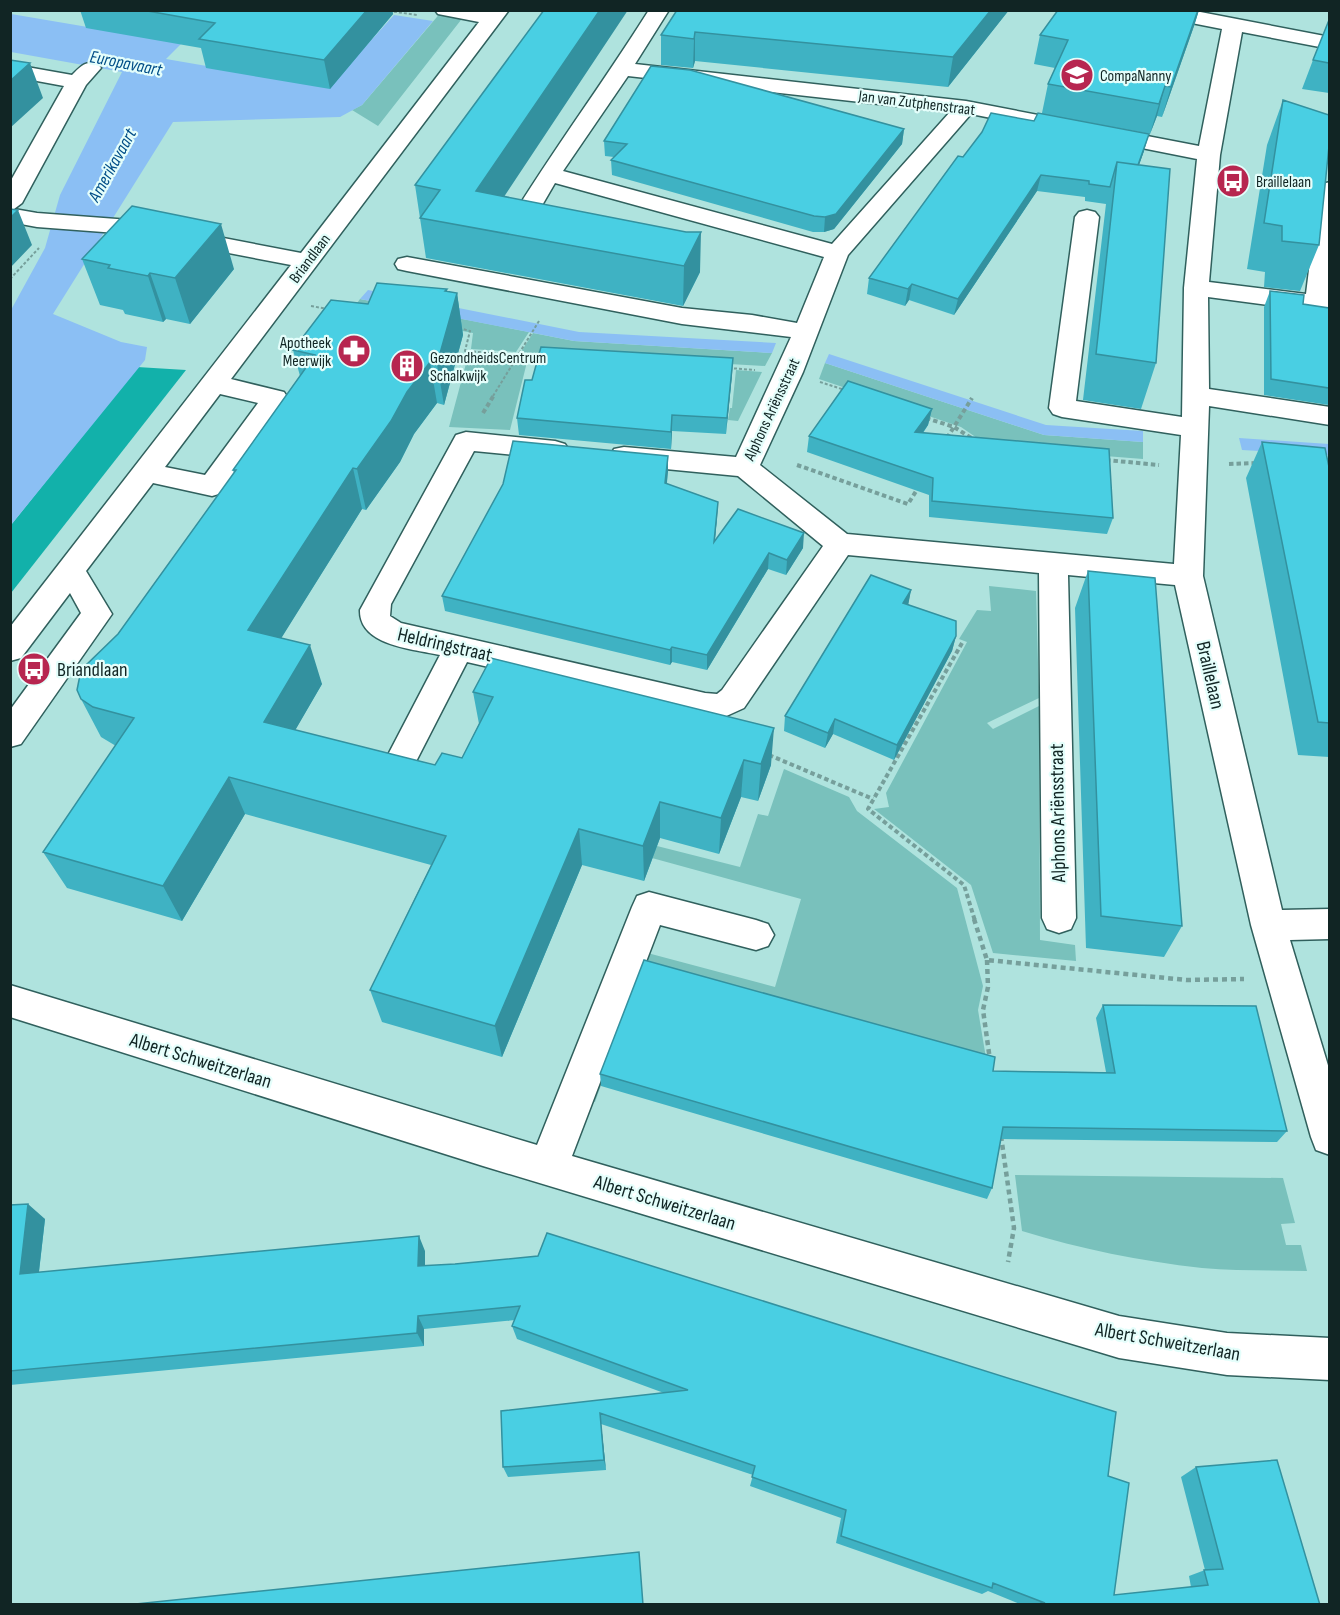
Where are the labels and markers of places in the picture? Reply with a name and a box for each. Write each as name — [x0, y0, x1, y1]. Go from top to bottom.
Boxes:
school or university icon: CompaNanny — [1059, 57, 1095, 93]
place label: CompaNanny — [1100, 67, 1171, 86]
bus stop icon: Braillelaan — [1215, 163, 1251, 199]
place label: Braillelaan — [1256, 173, 1311, 192]
pharmacy icon: Apotheek Meerwijk — [336, 333, 372, 369]
place label: Apotheek Meerwijk — [279, 334, 331, 371]
building icon: GezondheidsCentrum Schalkwijk — [389, 348, 425, 384]
place label: GezondheidsCentrum Schalkwijk — [430, 349, 546, 386]
bus stop icon: Briandlaan — [16, 651, 52, 687]
place label: Briandlaan — [57, 658, 128, 682]

